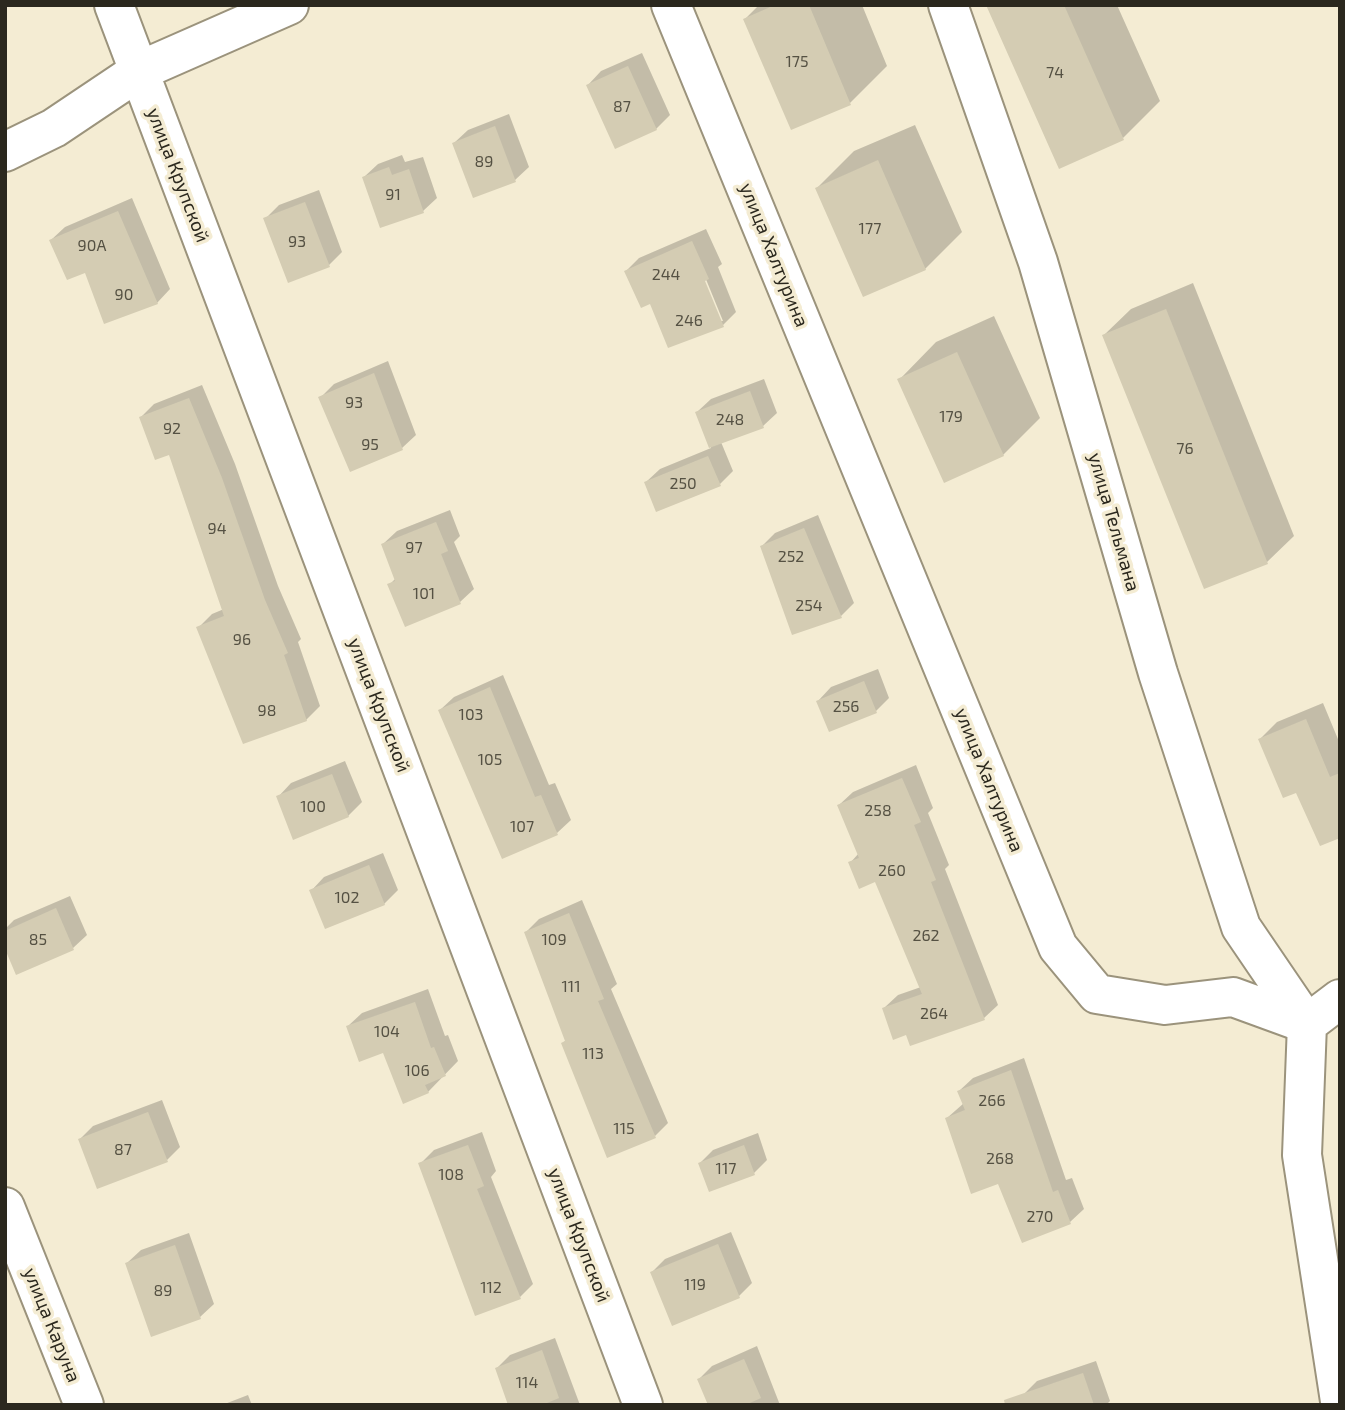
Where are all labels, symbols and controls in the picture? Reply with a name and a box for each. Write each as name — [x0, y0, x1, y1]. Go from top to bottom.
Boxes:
house number: 175 — [785, 52, 809, 72]
house number: 74 — [1046, 63, 1064, 83]
house number: 87 — [613, 97, 631, 117]
street label: улица Крупской — [142, 105, 214, 245]
house number: 89 — [475, 152, 493, 172]
street label: улица Халтурина — [735, 180, 813, 330]
house number: 91 — [385, 185, 401, 205]
house number: 177 — [859, 219, 881, 239]
house number: 93 — [288, 232, 306, 252]
house number: 90А — [78, 236, 106, 256]
house number: 244 — [652, 265, 680, 285]
house number: 90 — [115, 285, 133, 305]
house number: 246 — [675, 311, 703, 331]
house number: 93 — [345, 393, 363, 413]
house number: 179 — [939, 407, 963, 427]
house number: 248 — [716, 410, 744, 430]
house number: 92 — [163, 419, 181, 439]
house number: 95 — [361, 435, 379, 455]
house number: 76 — [1176, 439, 1194, 459]
street label: улица Тельмана — [1083, 450, 1145, 594]
house number: 250 — [669, 474, 697, 494]
house number: 94 — [208, 519, 226, 539]
house number: 97 — [405, 538, 423, 558]
house number: 252 — [778, 547, 804, 567]
house number: 101 — [413, 584, 435, 604]
house number: 254 — [795, 596, 823, 616]
house number: 96 — [233, 630, 251, 650]
street label: улица Крупской — [343, 635, 415, 775]
house number: 256 — [833, 697, 859, 717]
house number: 98 — [258, 701, 276, 721]
house number: 103 — [459, 705, 483, 725]
street label: улица Халтурина — [950, 705, 1028, 855]
house number: 105 — [478, 750, 502, 770]
house number: 100 — [300, 797, 326, 817]
house number: 258 — [864, 801, 892, 821]
house number: 107 — [510, 817, 534, 837]
house number: 260 — [878, 861, 906, 881]
house number: 102 — [334, 888, 360, 908]
house number: 262 — [912, 926, 940, 946]
house number: 85 — [29, 930, 47, 950]
house number: 109 — [541, 930, 567, 950]
house number: 111 — [561, 977, 581, 997]
house number: 264 — [920, 1004, 948, 1024]
house number: 104 — [374, 1022, 400, 1042]
house number: 113 — [582, 1044, 604, 1064]
house number: 106 — [404, 1061, 430, 1081]
house number: 266 — [978, 1091, 1006, 1111]
house number: 115 — [613, 1119, 635, 1139]
house number: 87 — [114, 1140, 132, 1160]
house number: 268 — [986, 1149, 1014, 1169]
house number: 117 — [716, 1159, 736, 1179]
house number: 108 — [438, 1165, 464, 1185]
street label: улица Крупской — [543, 1165, 615, 1305]
house number: 270 — [1027, 1207, 1053, 1227]
street label: улица Каруна — [19, 1264, 85, 1386]
house number: 119 — [684, 1275, 706, 1295]
house number: 112 — [480, 1278, 502, 1298]
house number: 89 — [154, 1281, 172, 1301]
house number: 114 — [516, 1373, 538, 1393]

